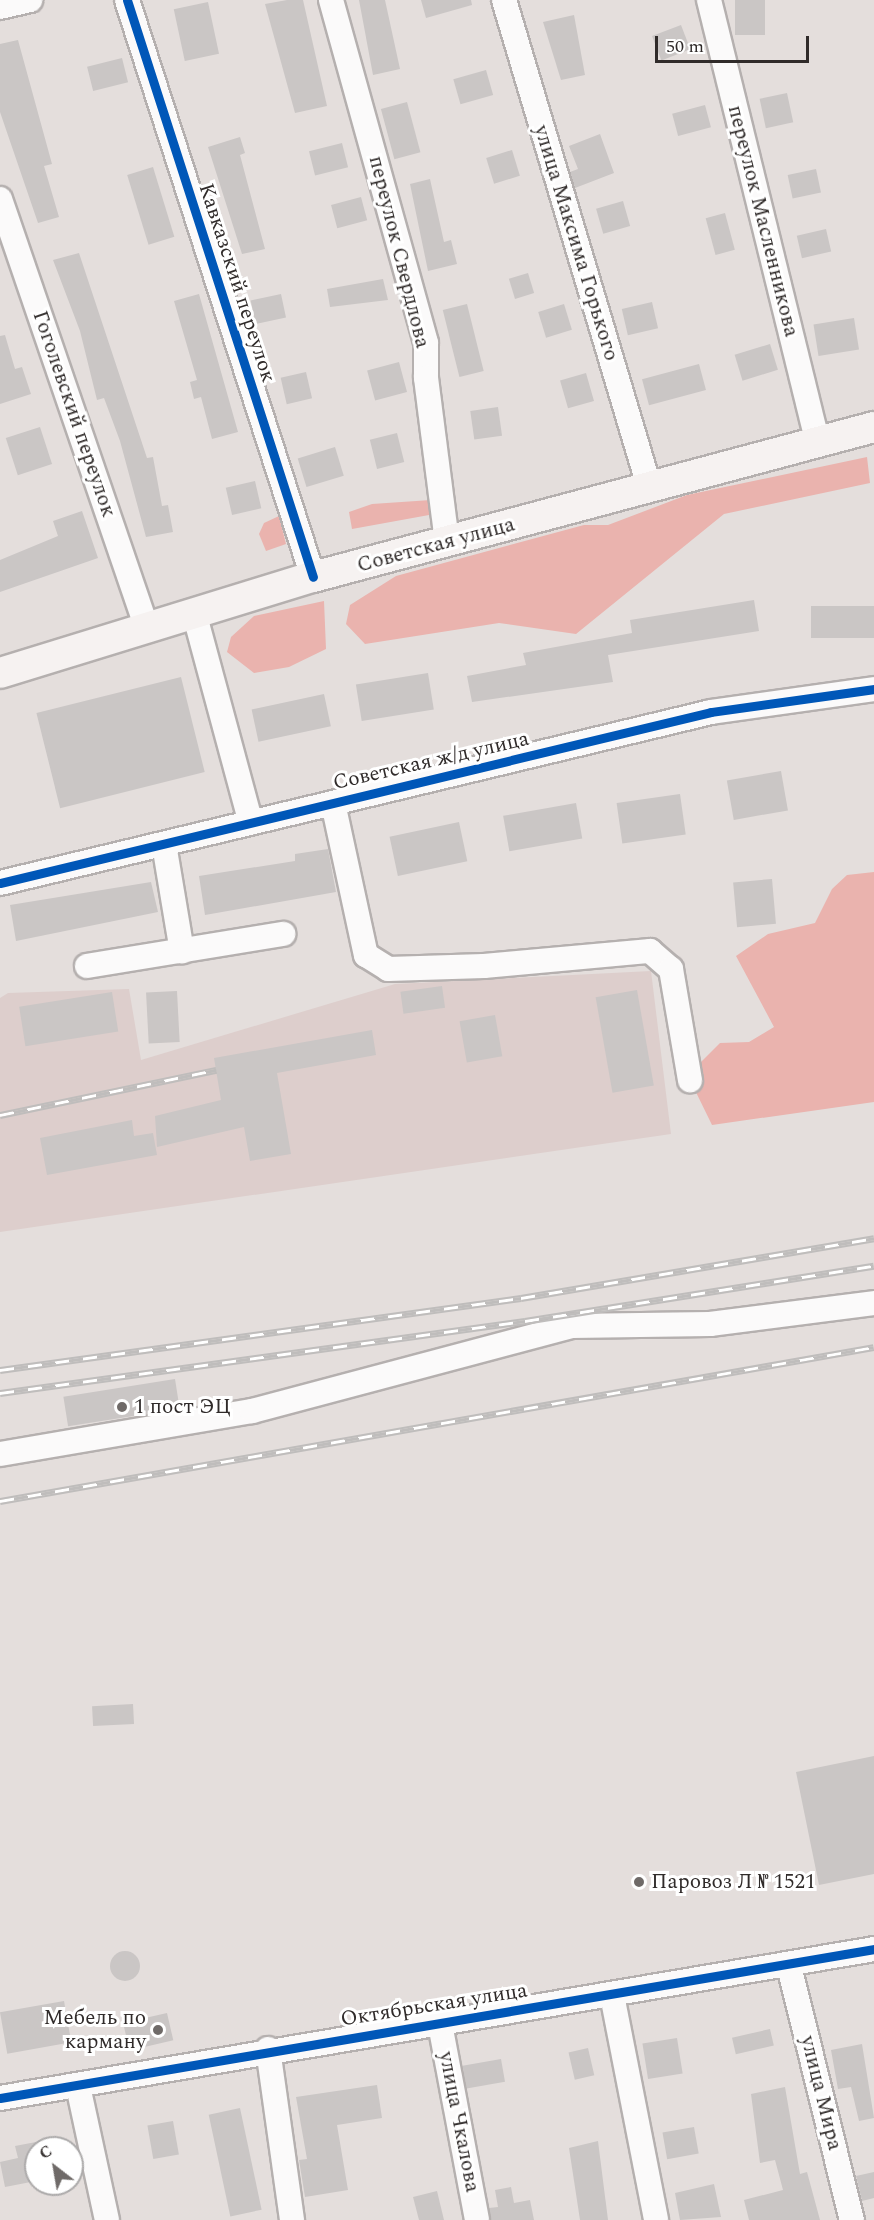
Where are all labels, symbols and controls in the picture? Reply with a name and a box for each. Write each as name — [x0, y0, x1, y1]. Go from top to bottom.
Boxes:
scale bar — [658, 24, 812, 62]
text: 50 m — [666, 33, 704, 60]
street label: переулок Масленникова — [722, 103, 804, 339]
street label: улица Максима Горького — [528, 122, 624, 364]
street label: переулок Свердлова — [363, 153, 435, 351]
street label: Кавказский переулок — [193, 180, 281, 386]
street label: Гоголевский переулок — [27, 307, 121, 521]
street label: Советская улица — [354, 512, 518, 578]
street label: Советская ж/д улица — [330, 726, 532, 796]
place label: 1 пост ЭЦ — [134, 1394, 231, 1420]
marker: 1 пост ЭЦ — [115, 1400, 129, 1414]
place label: Паровоз Л № 1521 — [651, 1869, 816, 1895]
marker: Паровоз Л № 1521 — [632, 1875, 646, 1889]
street label: Октябрьская улица — [339, 1978, 529, 2032]
place label: Мебель по карману — [43, 2005, 146, 2055]
marker: Мебель по карману — [151, 2023, 165, 2037]
street label: улица Мира — [795, 2033, 847, 2153]
street label: улица Чкалова — [433, 2049, 485, 2195]
north arrow — [24, 2136, 84, 2196]
text: С — [35, 2139, 57, 2166]

